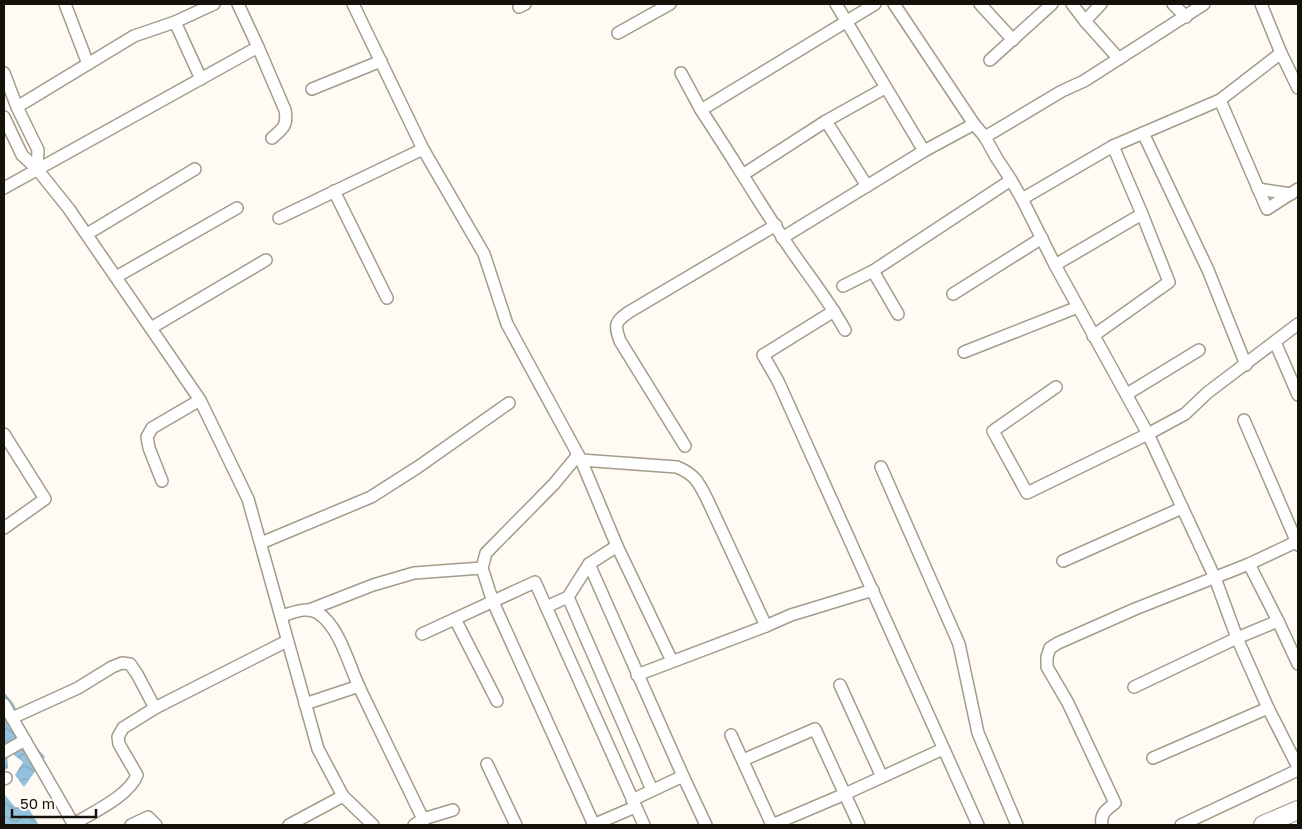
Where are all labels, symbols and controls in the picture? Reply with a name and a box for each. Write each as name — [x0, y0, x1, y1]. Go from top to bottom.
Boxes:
scale bar — [12, 786, 96, 818]
text: 50 m — [20, 794, 55, 812]

